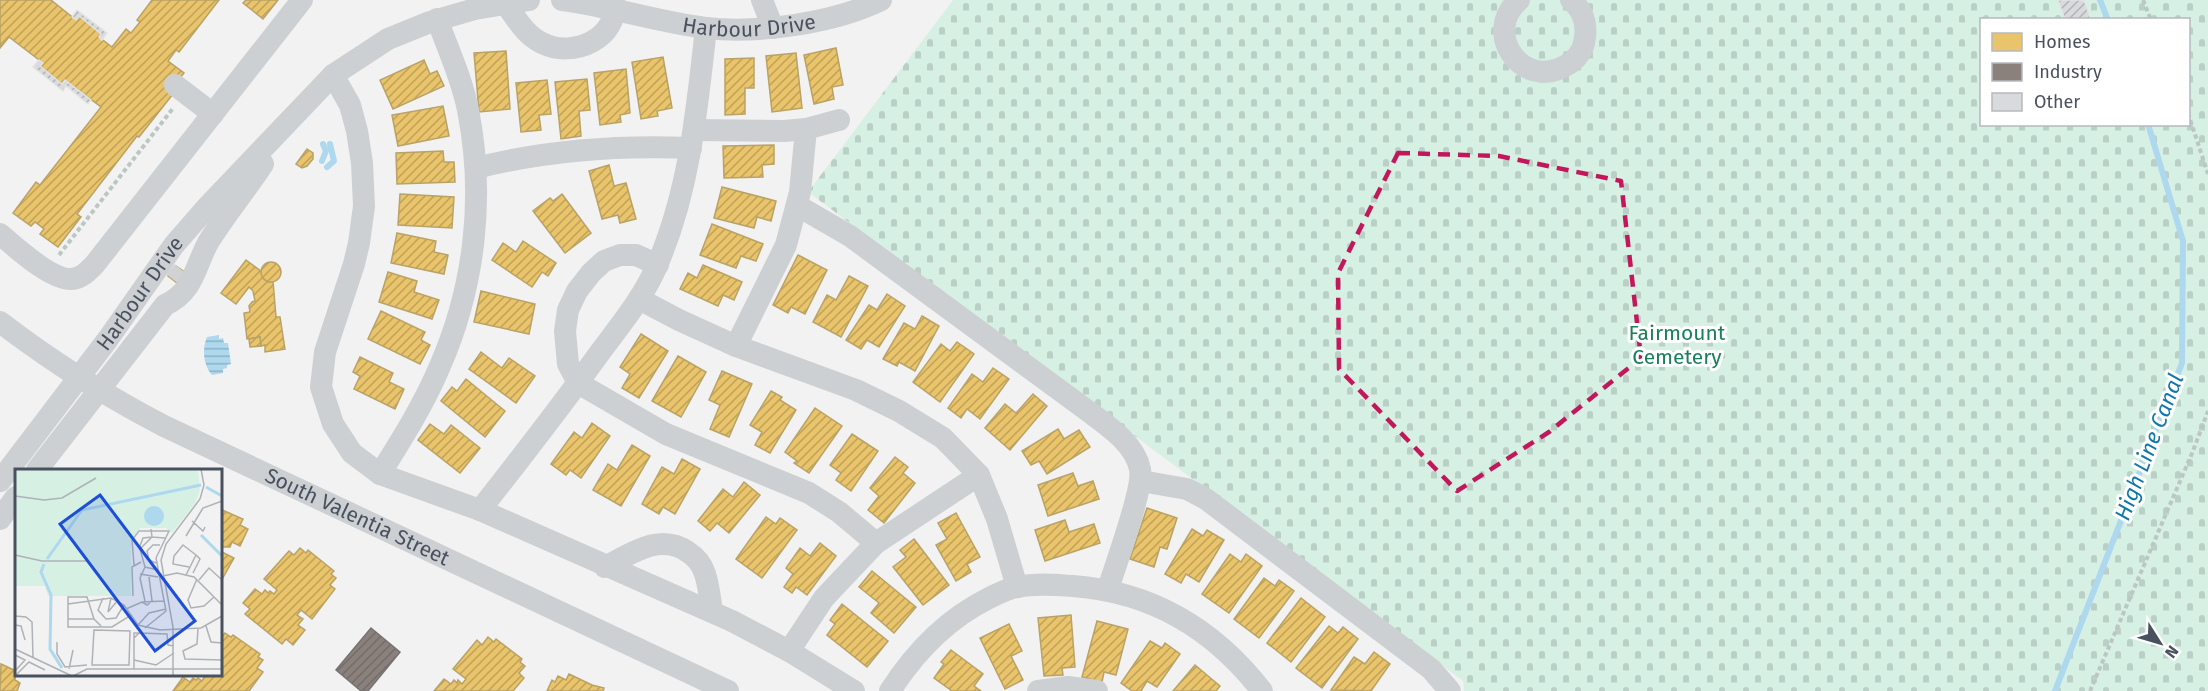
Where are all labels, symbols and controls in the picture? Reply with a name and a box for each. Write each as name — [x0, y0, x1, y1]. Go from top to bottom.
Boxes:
street label: Harbour Drive — [681, 8, 818, 43]
legend — [1980, 18, 2190, 126]
text: Homes — [2034, 31, 2090, 53]
text: Industry — [2034, 61, 2102, 83]
text: Other — [2034, 91, 2080, 113]
street label: Harbour Drive — [91, 231, 189, 356]
park label: Fairmount Cemetery — [1629, 320, 1726, 370]
water label: High Line Canal — [2109, 370, 2189, 524]
street label: South Valentia Street — [261, 462, 454, 571]
inset map — [15, 469, 222, 676]
north arrow — [2130, 613, 2190, 673]
text: N — [2161, 642, 2182, 662]

